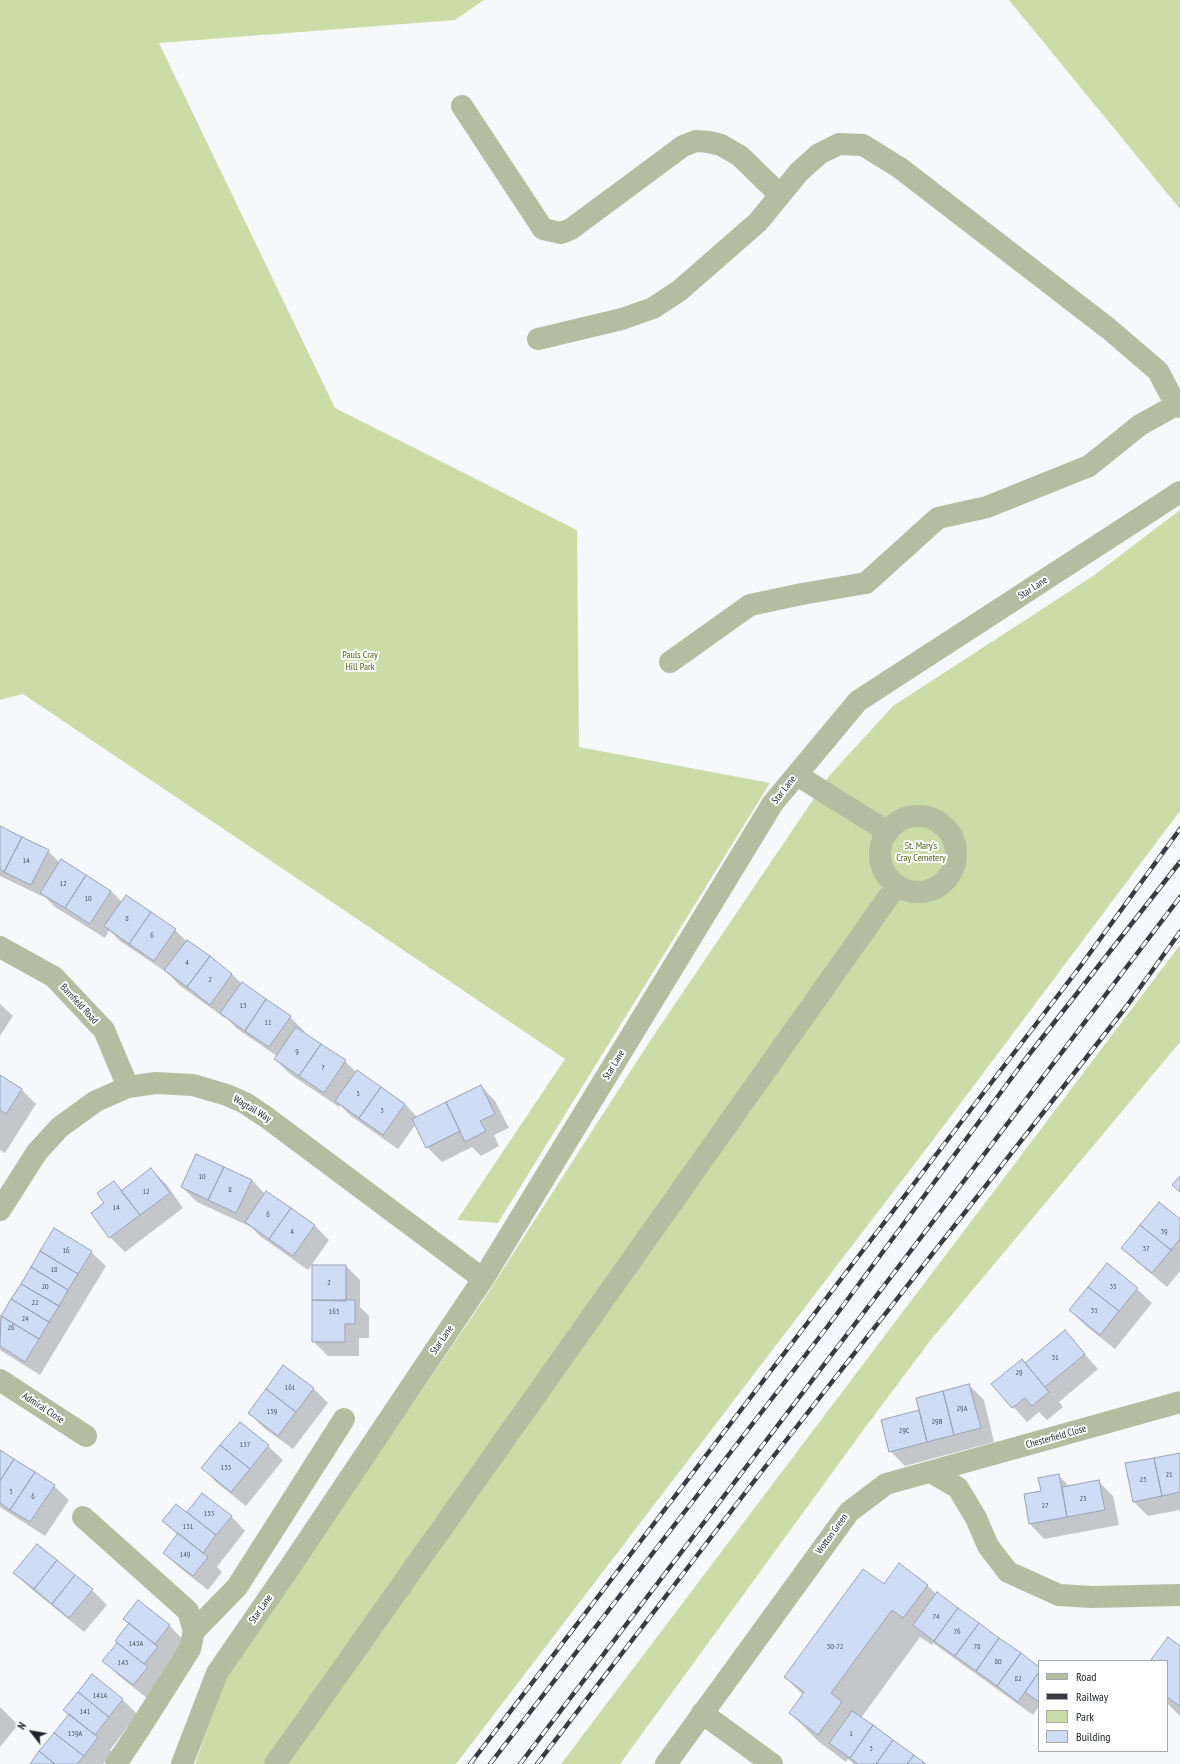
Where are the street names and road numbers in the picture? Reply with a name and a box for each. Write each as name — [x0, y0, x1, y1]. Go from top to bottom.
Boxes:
street label: Star Lane — [1016, 574, 1050, 602]
street label: Star Lane — [769, 774, 799, 806]
street label: Barnfield Road — [58, 982, 100, 1026]
street label: Star Lane — [601, 1048, 627, 1082]
street label: Wagtail Way — [231, 1093, 273, 1125]
street label: Star Lane — [428, 1323, 456, 1357]
street label: Admiral Close — [20, 1390, 66, 1426]
street label: Chesterfield Close — [1025, 1423, 1087, 1451]
street label: Wotton Green — [813, 1511, 851, 1557]
street label: Star Lane — [247, 1592, 275, 1626]

